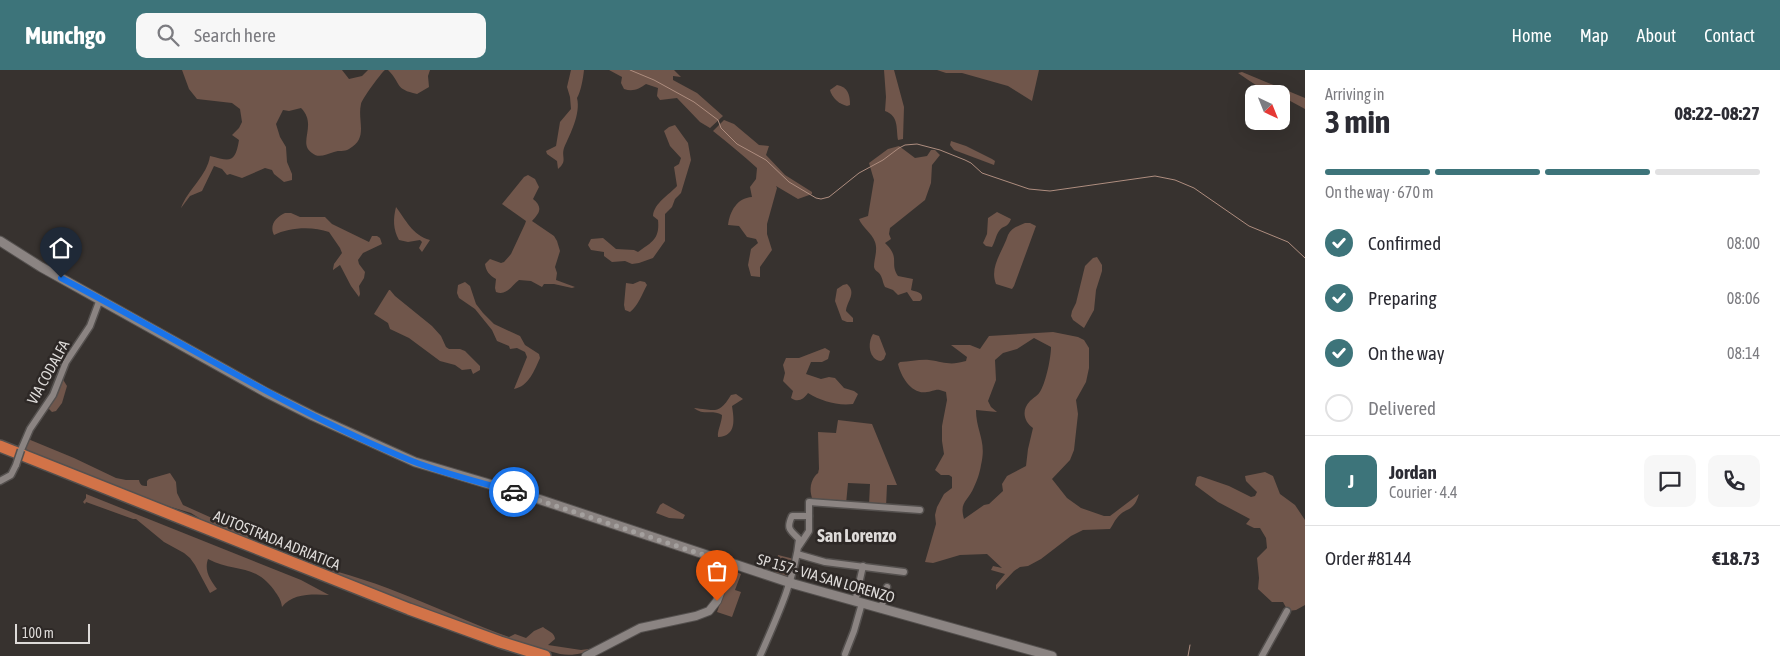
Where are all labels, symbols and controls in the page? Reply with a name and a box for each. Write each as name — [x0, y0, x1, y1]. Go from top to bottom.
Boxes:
search box — [136, 13, 486, 58]
icon: search — [154, 21, 182, 49]
text: Munchgo — [25, 22, 106, 49]
text: Search here — [194, 24, 276, 46]
text: Home — [1512, 25, 1552, 46]
text: Map — [1580, 25, 1609, 46]
text: About — [1637, 25, 1676, 46]
text: Contact — [1704, 25, 1755, 46]
north arrow — [1245, 85, 1290, 130]
map controls — [1245, 85, 1290, 130]
text: Arriving in — [1325, 85, 1385, 103]
text: 08:22–08:27 — [1674, 102, 1760, 124]
text: 3 min — [1325, 103, 1390, 140]
text: On the way · 670 m — [1325, 183, 1434, 201]
pin — [40, 227, 82, 278]
icon: check — [1325, 229, 1353, 257]
text: Confirmed — [1368, 232, 1441, 254]
icon: home — [47, 234, 75, 262]
text: 08:00 — [1727, 234, 1760, 252]
icon: check — [1325, 284, 1353, 312]
text: Preparing — [1368, 287, 1437, 309]
text: 08:06 — [1727, 289, 1760, 307]
street label: VIA CODALFA — [23, 337, 73, 407]
icon: check — [1325, 339, 1353, 367]
text: On the way — [1368, 342, 1445, 364]
text: 08:14 — [1727, 344, 1760, 362]
text: Delivered — [1368, 397, 1436, 419]
button: chat — [1644, 455, 1696, 507]
button: phone — [1708, 455, 1760, 507]
text: Jordan — [1389, 461, 1437, 483]
courier — [489, 467, 539, 517]
text: J — [1348, 470, 1354, 492]
icon: car — [500, 478, 528, 506]
text: Courier · 4.4 — [1389, 483, 1458, 501]
street label: AUTOSTRADA ADRIATICA — [211, 507, 343, 573]
district label: San Lorenzo — [817, 525, 897, 546]
text: Order #8144 — [1325, 547, 1412, 569]
text: €18.73 — [1712, 547, 1760, 569]
pin — [696, 550, 738, 601]
street label: SP 157 - VIA SAN LORENZO — [755, 550, 897, 606]
icon: bag — [703, 557, 731, 585]
scale bar — [15, 621, 90, 644]
text: 100 m — [22, 625, 54, 641]

